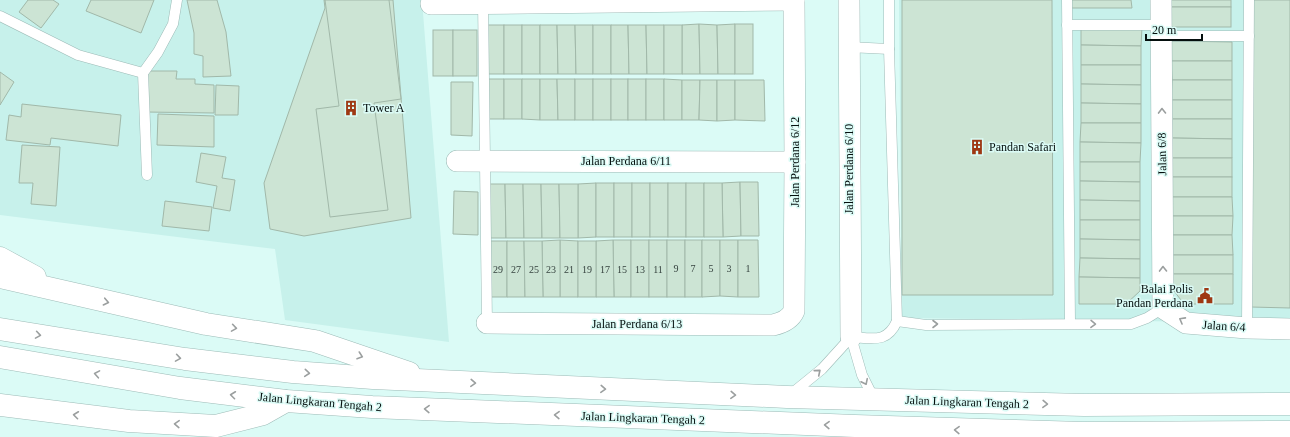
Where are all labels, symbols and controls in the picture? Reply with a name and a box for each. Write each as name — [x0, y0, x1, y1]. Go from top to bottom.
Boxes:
scale bar — [1146, 16, 1202, 42]
text: 20 m — [1152, 23, 1177, 37]
building icon: Tower A — [342, 99, 360, 117]
place label: Tower A — [363, 101, 405, 115]
one-way arrow — [1157, 108, 1166, 114]
street label: Jalan Perdana 6/12 — [788, 117, 802, 207]
street label: Jalan Perdana 6/10 — [842, 124, 856, 214]
street label: Jalan 6/8 — [1155, 132, 1169, 176]
building icon: Pandan Safari — [968, 138, 986, 156]
place label: Pandan Safari — [989, 140, 1057, 154]
street label: Jalan Perdana 6/11 — [581, 154, 671, 168]
house number: 9 — [674, 263, 679, 274]
house number: 7 — [691, 263, 696, 274]
house number: 5 — [709, 263, 714, 274]
house number: 3 — [727, 263, 732, 274]
house number: 1 — [746, 263, 751, 274]
house number: 29 — [493, 264, 503, 275]
house number: 27 — [511, 264, 521, 275]
house number: 25 — [529, 264, 539, 275]
house number: 23 — [546, 264, 556, 275]
house number: 21 — [564, 264, 574, 275]
house number: 19 — [582, 264, 592, 275]
house number: 17 — [600, 264, 610, 275]
house number: 15 — [617, 264, 627, 275]
house number: 13 — [635, 264, 645, 275]
house number: 11 — [653, 264, 663, 275]
one-way arrow — [1159, 266, 1167, 272]
place label: Balai Polis Pandan Perdana — [1116, 282, 1194, 310]
public building icon: Balai Polis Pandan Perdana — [1196, 287, 1214, 305]
one-way arrow — [103, 297, 109, 305]
street label: Jalan Perdana 6/13 — [592, 317, 682, 331]
one-way arrow — [1179, 317, 1186, 325]
street label: Jalan 6/4 — [1202, 318, 1246, 334]
one-way arrow — [932, 320, 938, 328]
one-way arrow — [1090, 320, 1096, 328]
one-way arrow — [231, 323, 237, 332]
one-way arrow — [35, 330, 42, 339]
one-way arrow — [356, 352, 363, 360]
one-way arrow — [175, 353, 181, 362]
one-way arrow — [304, 368, 310, 377]
one-way arrow — [94, 370, 100, 379]
one-way arrow — [813, 370, 820, 377]
one-way arrow — [860, 377, 868, 385]
one-way arrow — [470, 379, 476, 387]
one-way arrow — [600, 385, 606, 393]
one-way arrow — [230, 390, 236, 399]
street label: Jalan Lingkaran Tengah 2 — [258, 390, 382, 414]
one-way arrow — [730, 390, 736, 399]
street label: Jalan Lingkaran Tengah 2 — [905, 393, 1029, 411]
one-way arrow — [1042, 400, 1048, 408]
one-way arrow — [424, 405, 430, 414]
street label: Jalan Lingkaran Tengah 2 — [581, 409, 705, 427]
one-way arrow — [554, 410, 560, 419]
one-way arrow — [73, 411, 79, 420]
one-way arrow — [174, 420, 180, 429]
one-way arrow — [824, 421, 830, 430]
one-way arrow — [954, 425, 960, 434]

